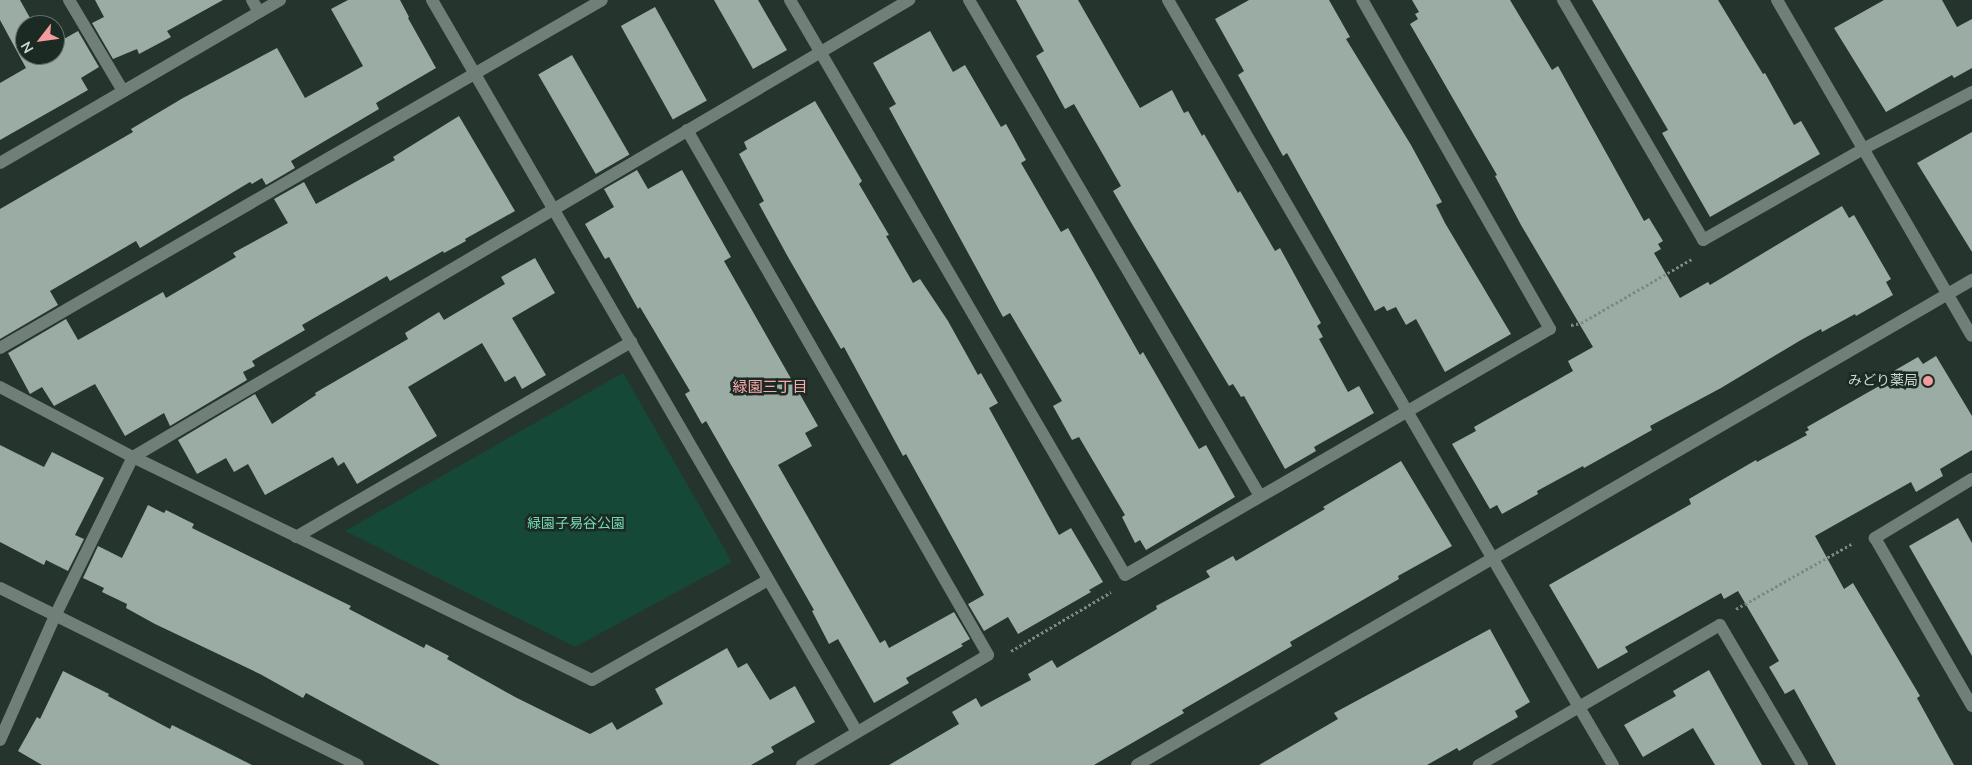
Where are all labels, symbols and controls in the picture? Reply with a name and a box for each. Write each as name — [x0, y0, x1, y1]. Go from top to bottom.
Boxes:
north arrow — [15, 15, 65, 65]
text: N — [17, 38, 38, 57]
place label: みどり薬局 — [1848, 373, 1918, 389]
marker: みどり薬局 — [1922, 375, 1934, 387]
district label: 緑園三丁目 — [733, 379, 807, 397]
park label: 緑園子易谷公園 — [527, 516, 625, 532]

